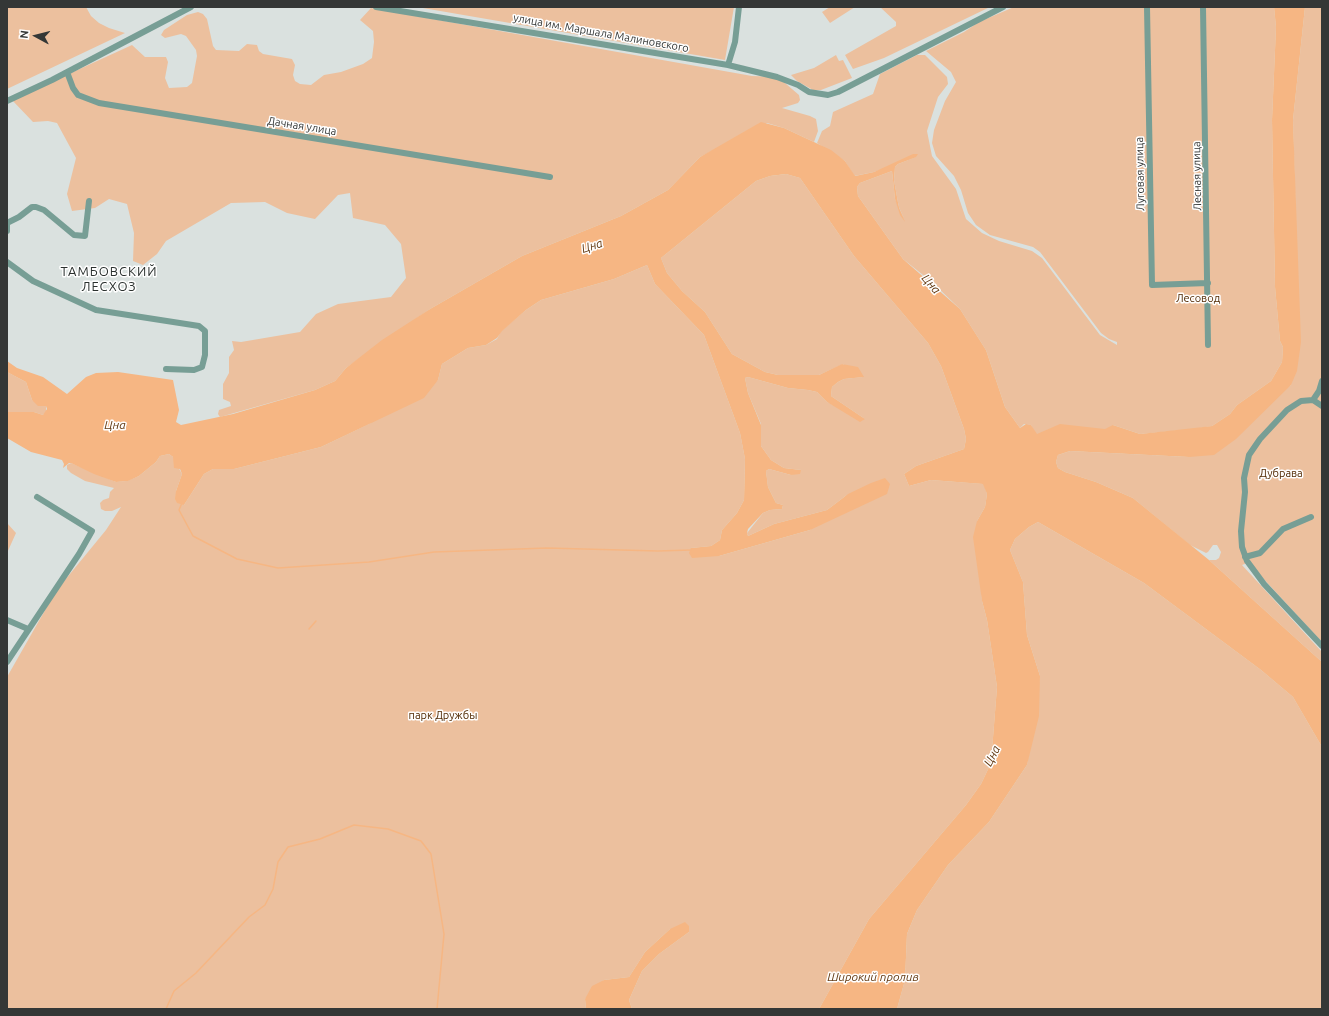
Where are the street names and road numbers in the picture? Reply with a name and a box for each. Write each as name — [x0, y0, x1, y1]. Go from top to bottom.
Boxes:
street label: улица им. Маршала Малиновского — [512, 11, 690, 55]
street label: Дачная улица — [267, 114, 337, 138]
street label: Луговая улица — [1133, 137, 1147, 211]
street label: Лесная улица — [1190, 141, 1204, 211]

